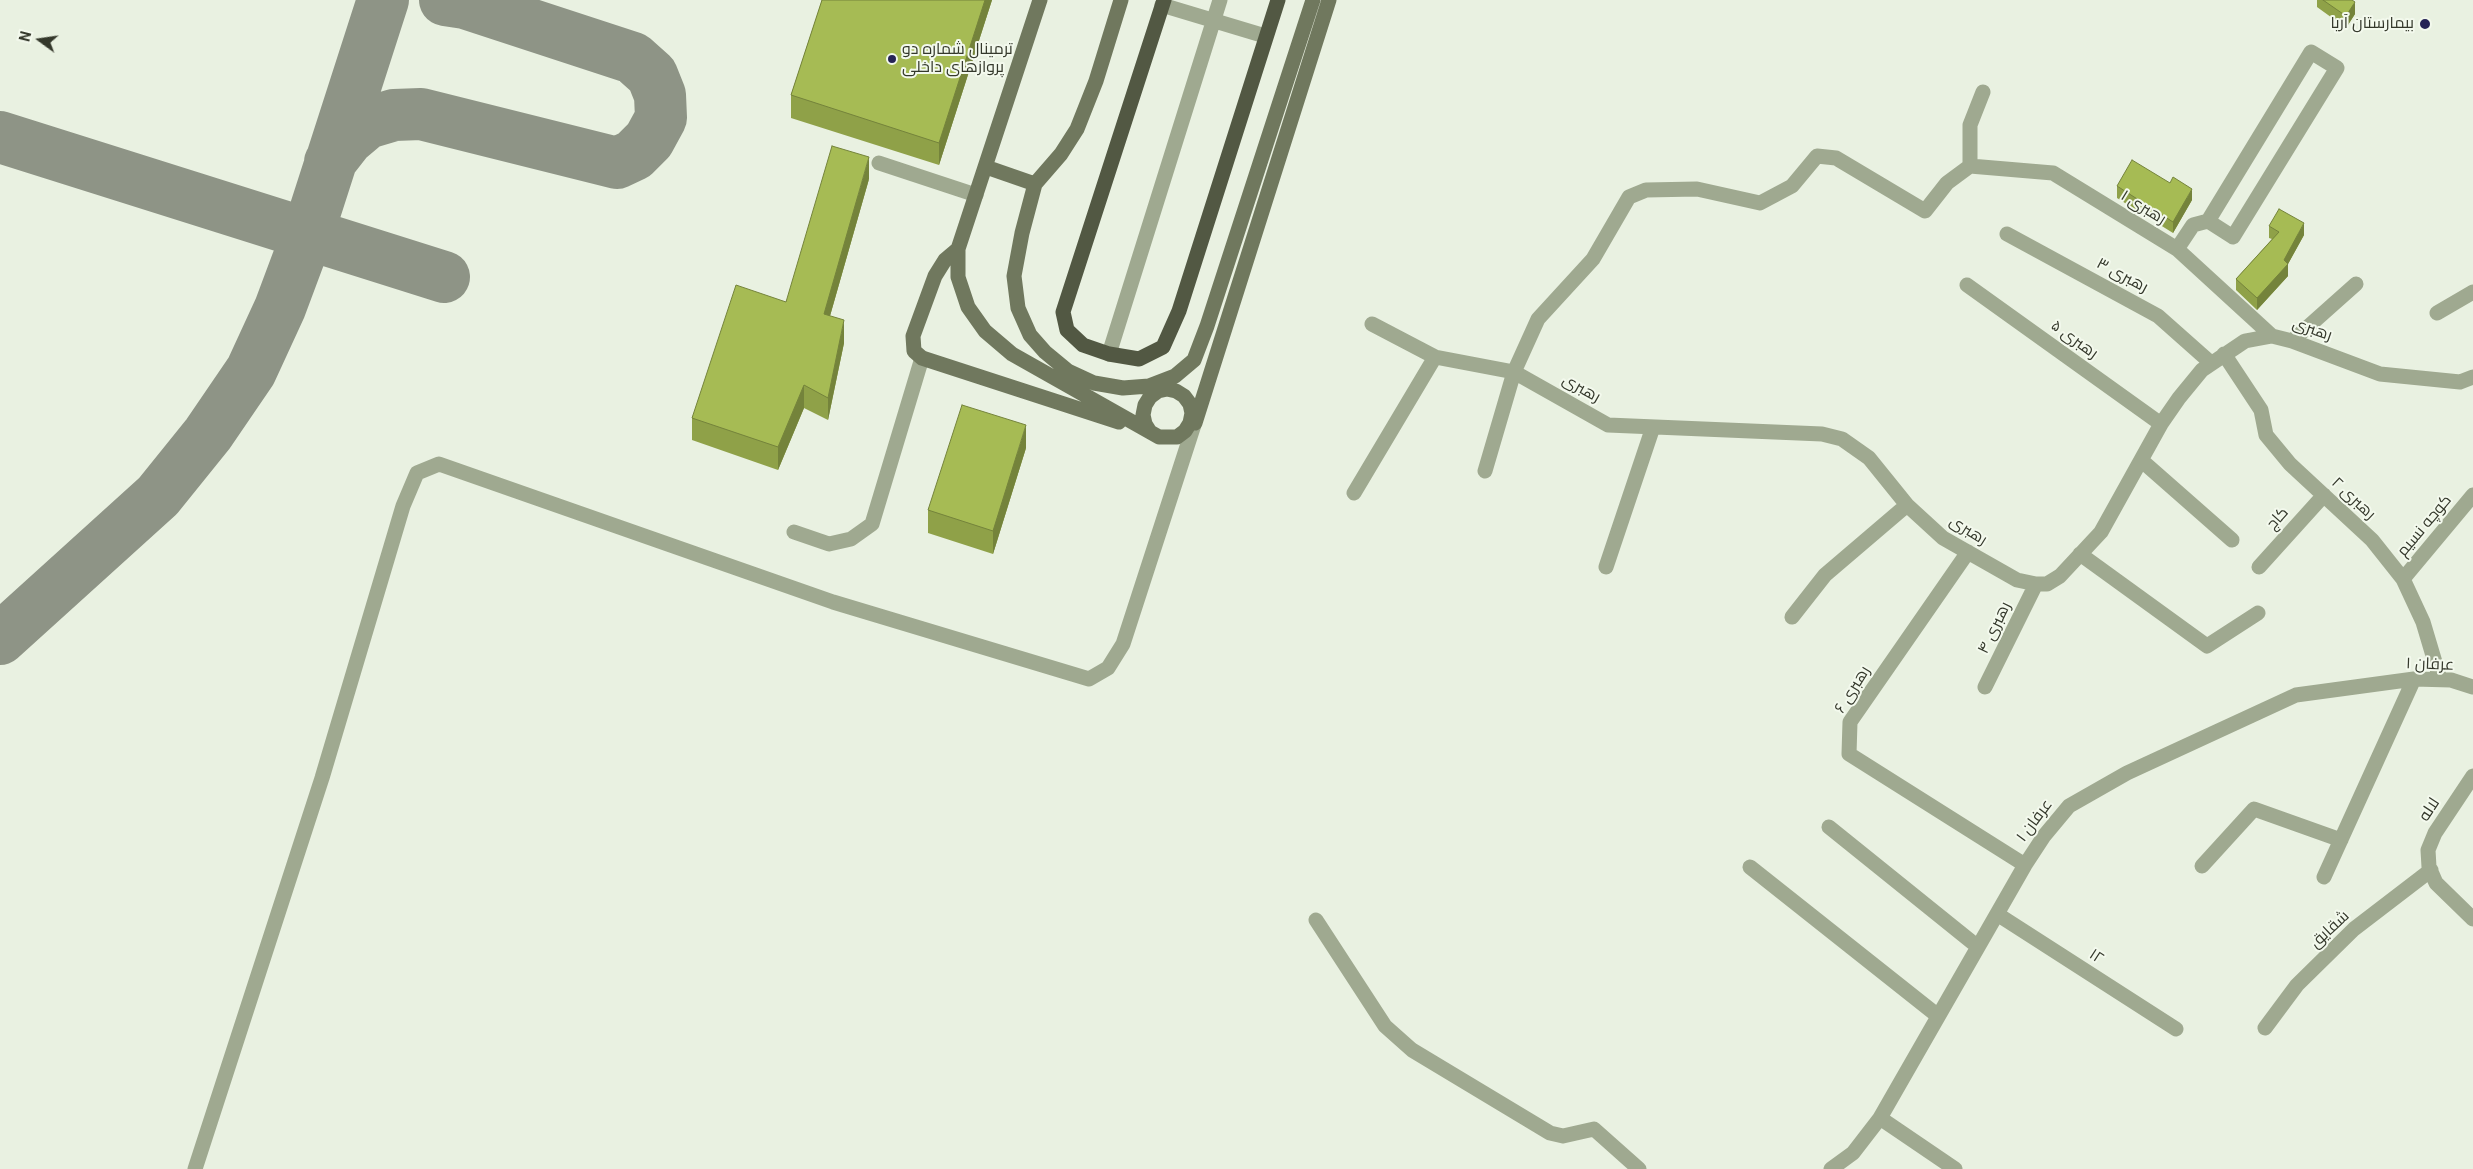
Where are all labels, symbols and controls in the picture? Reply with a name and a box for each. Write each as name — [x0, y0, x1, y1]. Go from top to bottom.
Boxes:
place label: بیمارستان آریا — [2331, 14, 2414, 34]
north arrow — [15, 15, 65, 65]
marker: بیمارستان آریا — [2418, 17, 2432, 31]
text: N — [16, 30, 34, 43]
place label: ترمینال شماره دو پروازهای داخلی — [902, 40, 1013, 78]
marker: ترمینال شماره دو پروازهای داخلی — [886, 53, 898, 65]
street label: رهبری ۱ — [2117, 187, 2169, 229]
street label: رهبری ۳ — [2093, 254, 2151, 298]
street label: رهبری — [2290, 314, 2334, 346]
street label: رهبری ۵ — [2047, 317, 2101, 363]
street label: رهبری — [1559, 371, 1603, 407]
street label: رهبری ۲ — [2327, 474, 2379, 524]
street label: کوچه نسیم — [2394, 491, 2456, 561]
street label: کاج — [2263, 504, 2293, 534]
street label: رهبری — [1946, 512, 1990, 550]
street label: رهبری ۴ — [1974, 599, 2016, 657]
street label: عرفان ۱ — [2406, 655, 2454, 675]
street label: رهبری ۶ — [1831, 663, 1875, 717]
street label: لاله — [2415, 795, 2445, 825]
street label: عرفان ۱ — [2013, 796, 2057, 846]
street label: شقایق — [2306, 907, 2354, 953]
street label: ۱۲ — [2085, 945, 2107, 969]

